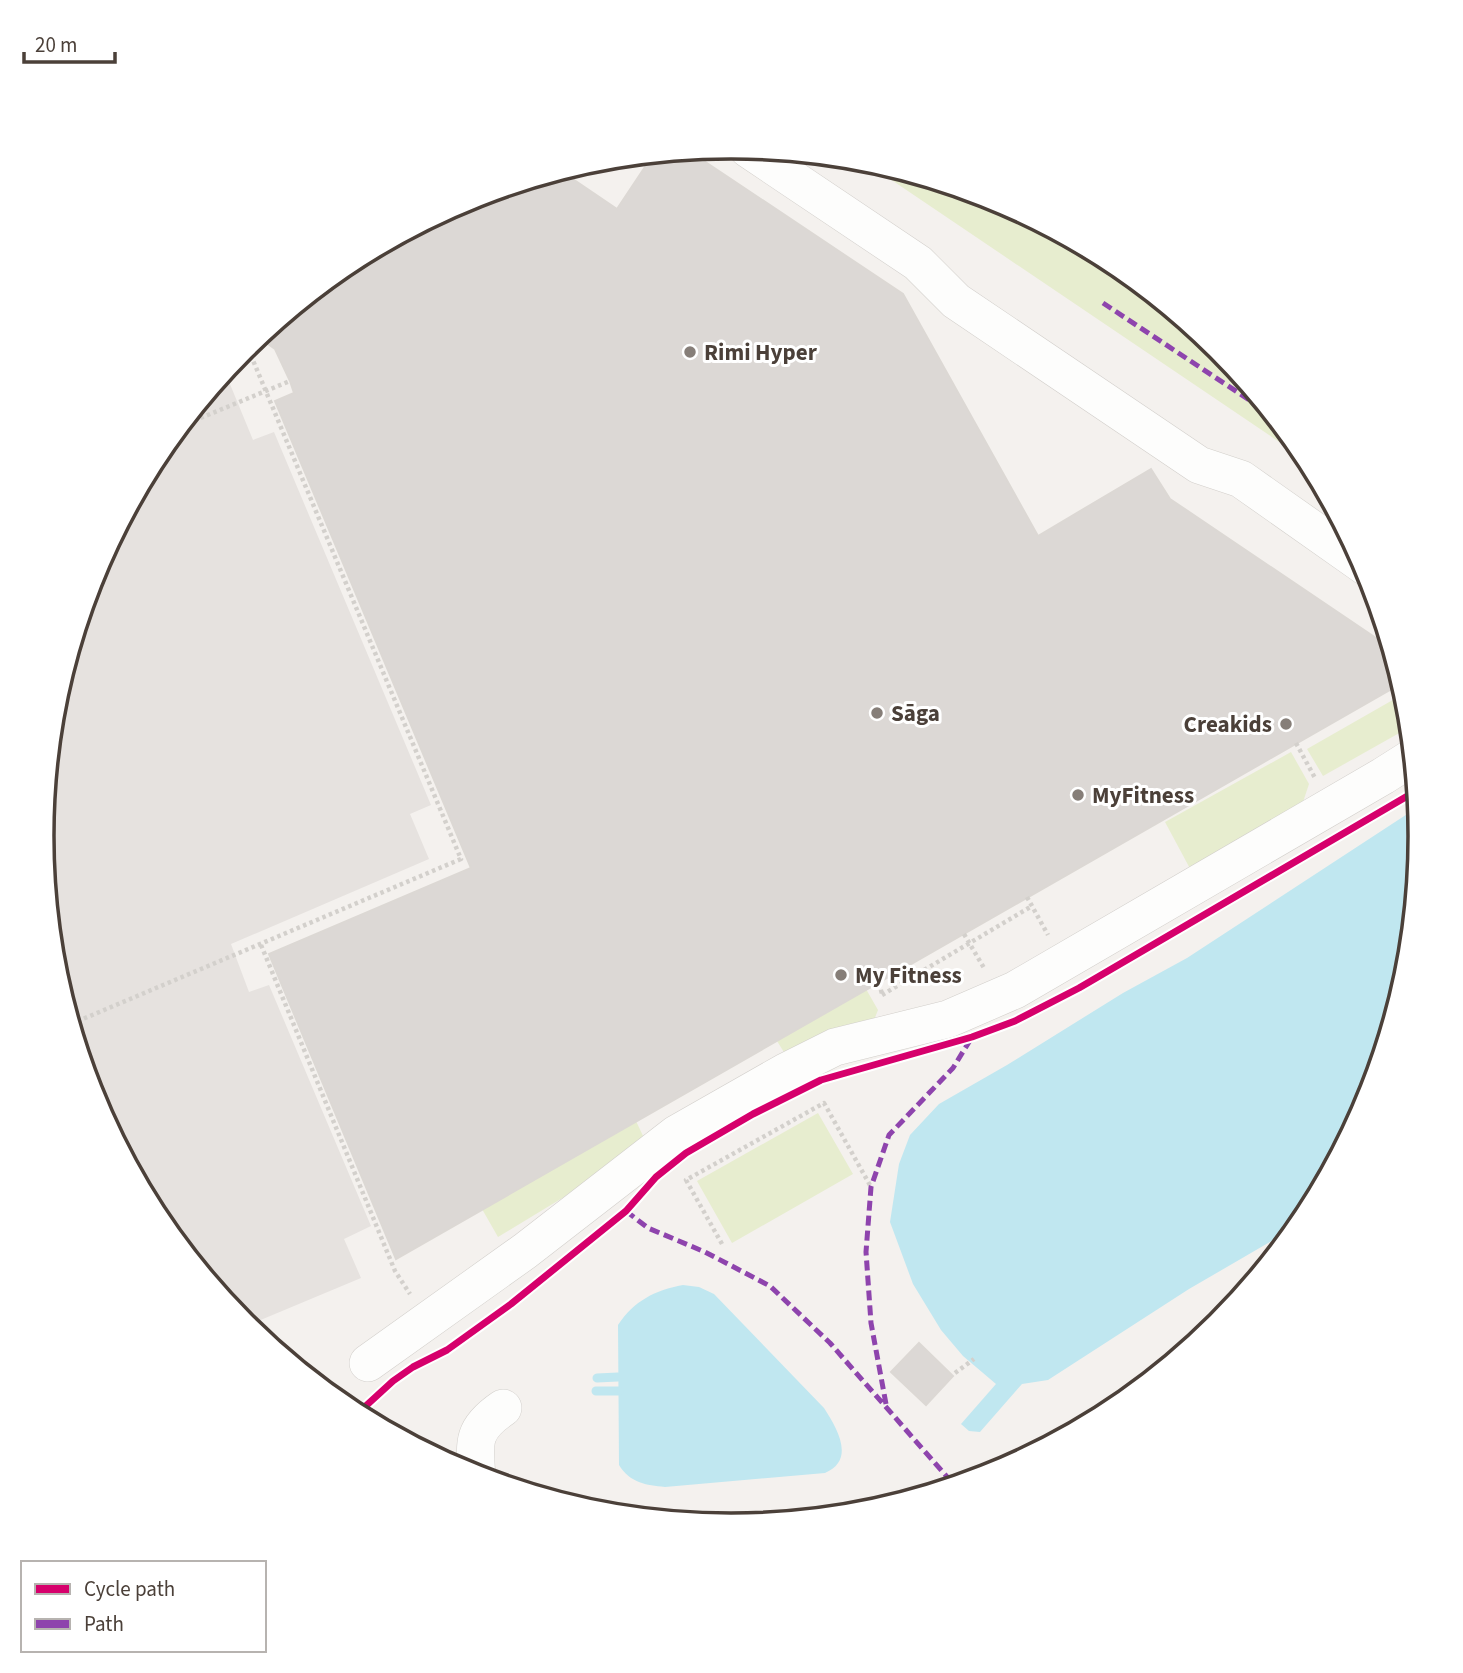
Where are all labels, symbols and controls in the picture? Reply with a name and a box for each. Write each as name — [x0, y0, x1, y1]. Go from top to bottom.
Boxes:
scale bar — [24, 21, 116, 65]
text: 20 m — [35, 30, 77, 60]
place label: Rimi Hyper — [704, 336, 818, 369]
marker: Rimi Hyper — [682, 344, 698, 360]
place label: Sāga — [891, 697, 940, 730]
marker: Sāga — [869, 705, 885, 721]
place label: Creakids — [1184, 708, 1272, 741]
marker: Creakids — [1278, 716, 1294, 732]
place label: MyFitness — [1092, 779, 1194, 812]
marker: MyFitness — [1070, 787, 1086, 803]
place label: My Fitness — [855, 959, 962, 992]
marker: My Fitness — [833, 967, 849, 983]
legend — [21, 1561, 266, 1652]
text: Cycle path — [84, 1574, 175, 1604]
text: Path — [84, 1609, 124, 1639]

